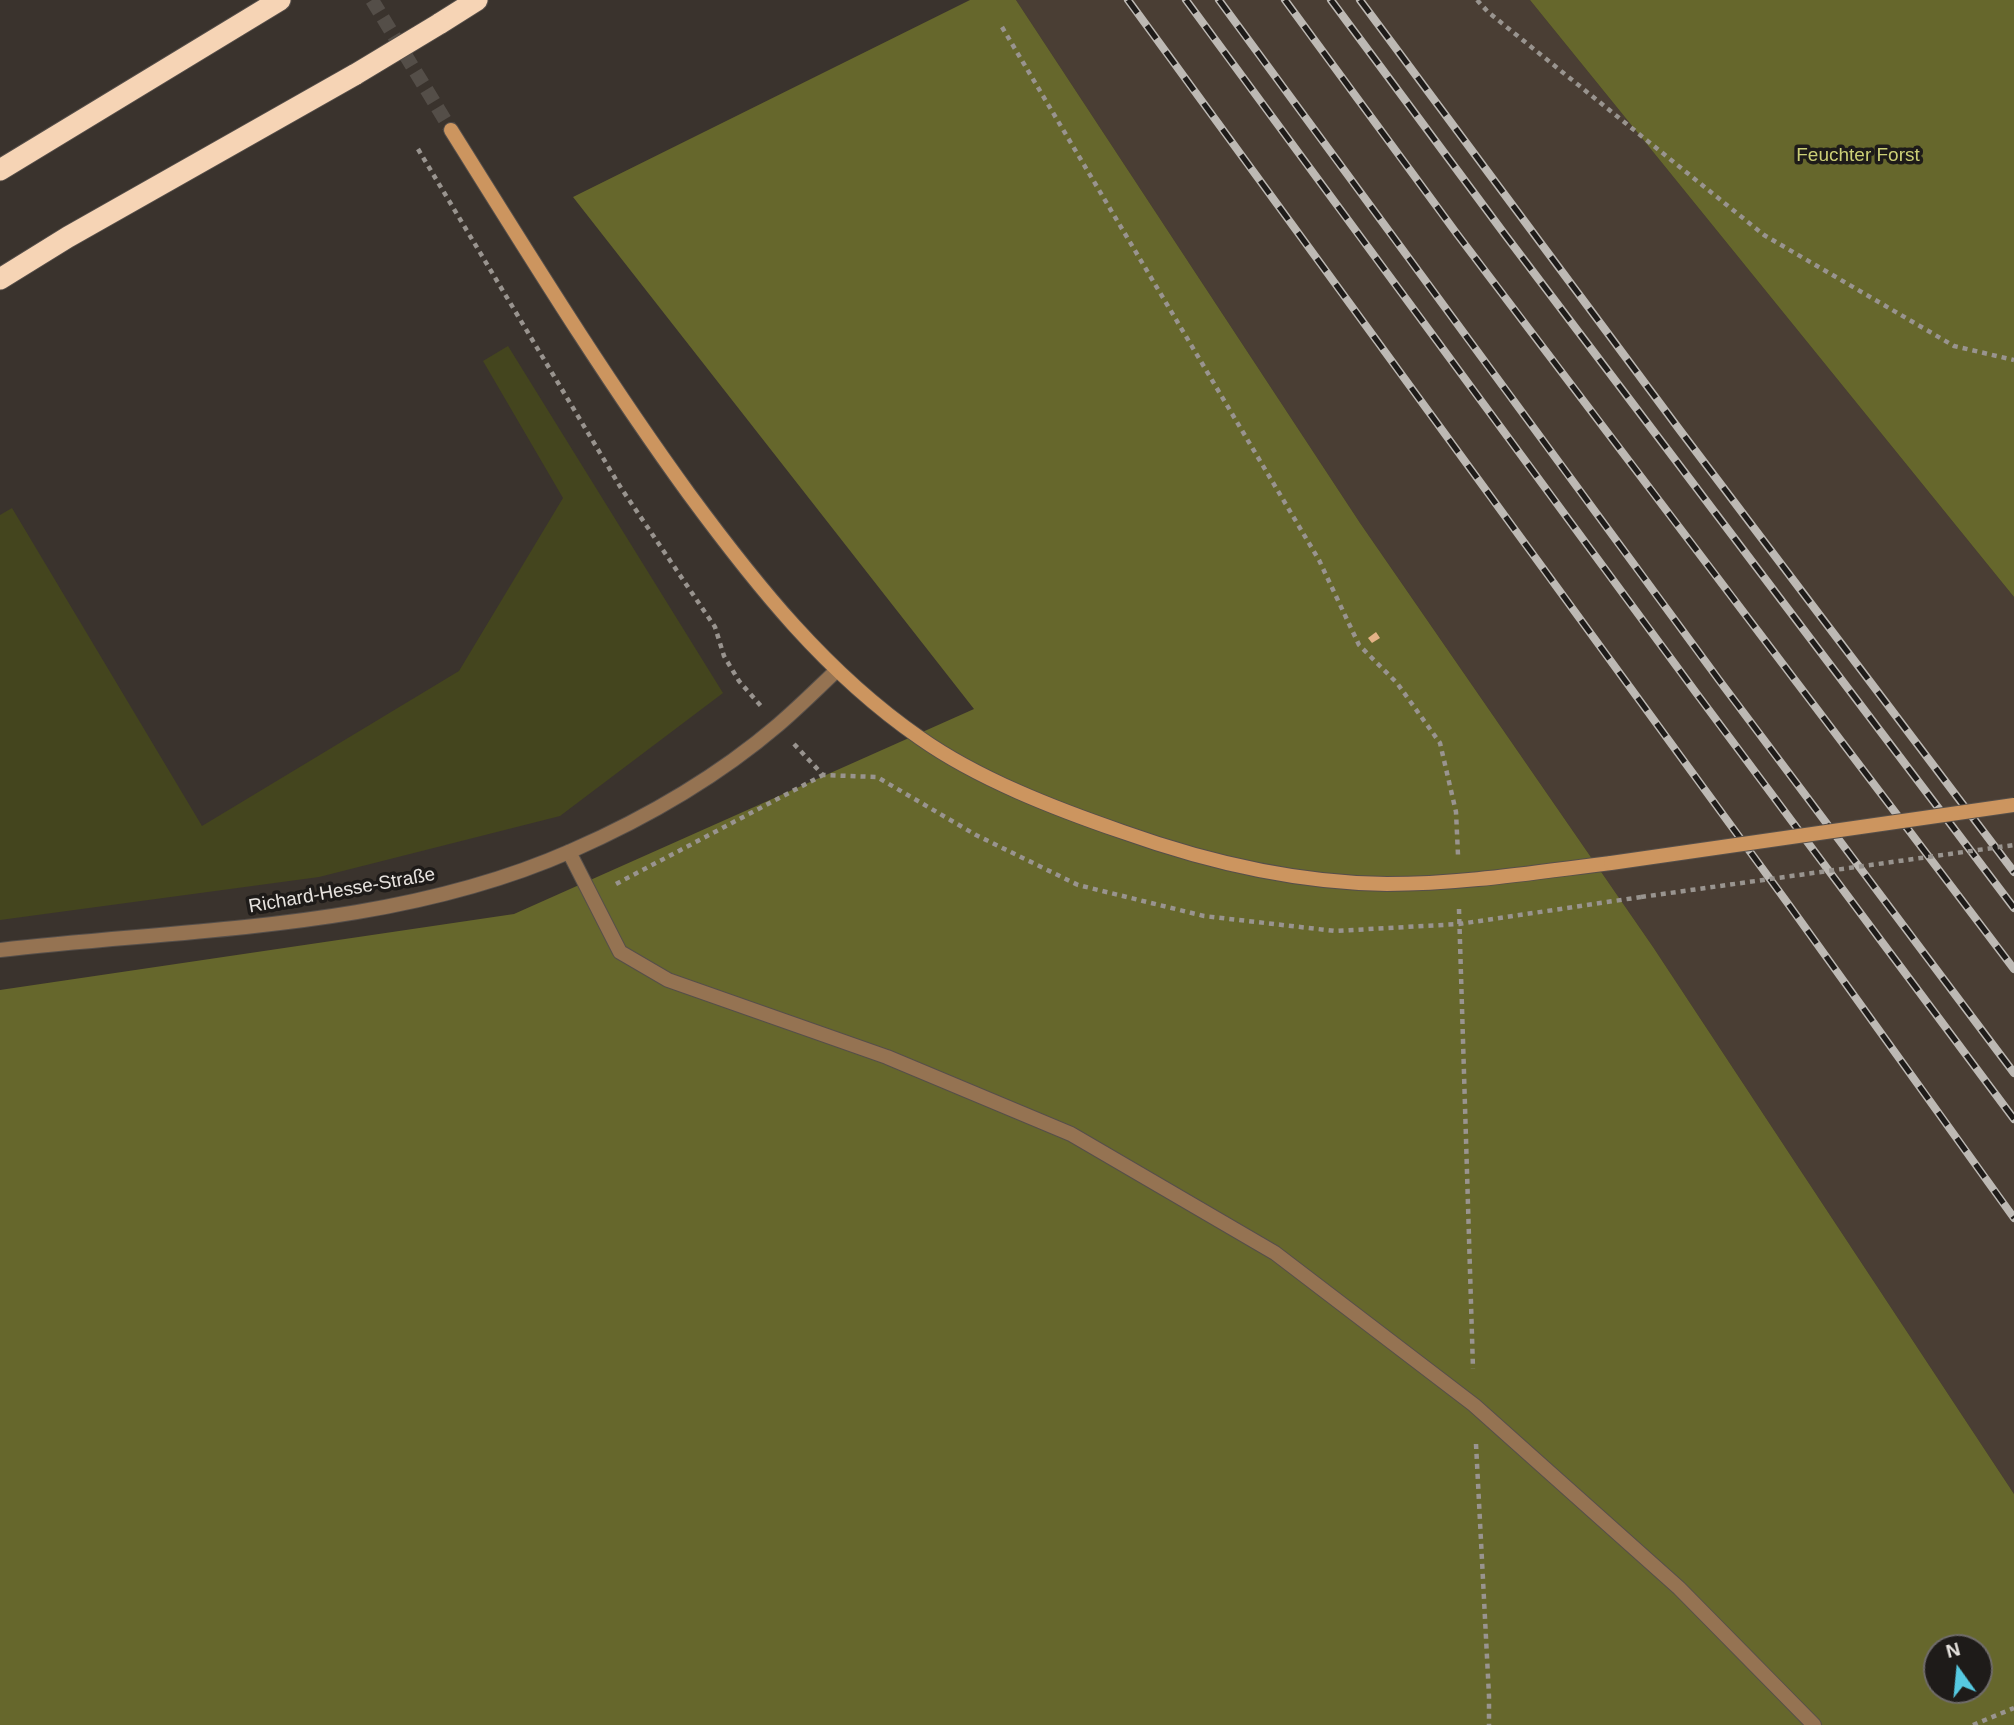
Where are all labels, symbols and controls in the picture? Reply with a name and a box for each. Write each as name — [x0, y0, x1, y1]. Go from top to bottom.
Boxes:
park label: Feuchter Forst — [1796, 145, 1920, 167]
street label: Richard-Hesse-Straße — [247, 863, 437, 919]
north arrow — [1923, 1634, 1993, 1704]
text: N — [1944, 1638, 1962, 1662]

